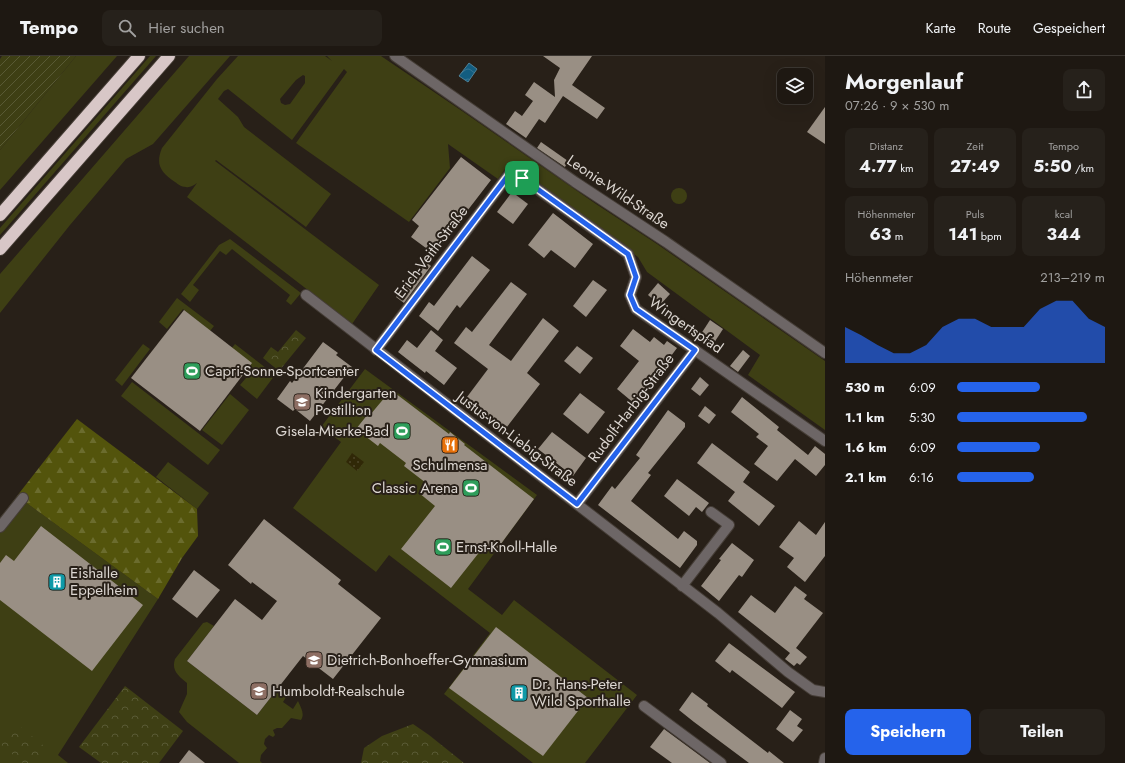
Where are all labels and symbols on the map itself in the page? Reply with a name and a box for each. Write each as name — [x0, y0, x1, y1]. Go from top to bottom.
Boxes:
street label: Leonie-Wild-Straße — [562, 149, 674, 235]
pin — [505, 161, 539, 195]
street label: Erich-Veith-Straße — [389, 201, 473, 303]
street label: Wingertspfad — [644, 291, 728, 359]
street label: Rudolf-Harbig-Straße — [583, 349, 680, 467]
place label: Capri-Sonne-Sportcenter — [205, 360, 360, 382]
sports icon: Capri-Sonne-Sportcenter — [182, 361, 202, 381]
place label: Kindergarten Postillion — [315, 382, 397, 421]
street label: Justus-von-Liebig-Straße — [450, 385, 582, 492]
school or university icon: Kindergarten Postillion — [292, 392, 312, 412]
place label: Gisela-Mierke-Bad — [276, 420, 389, 442]
sports icon: Gisela-Mierke-Bad — [392, 421, 412, 441]
restaurant icon: Schulmensa — [440, 435, 460, 455]
place label: Schulmensa — [412, 454, 488, 476]
place label: Classic Arena — [372, 477, 458, 499]
sports icon: Classic Arena — [461, 478, 481, 498]
place label: Ernst-Knoll-Halle — [456, 536, 557, 558]
sports icon: Ernst-Knoll-Halle — [433, 537, 453, 557]
place label: Eishalle Eppelheim — [70, 562, 138, 601]
building icon: Eishalle Eppelheim — [47, 572, 67, 592]
place label: Dietrich-Bonhoeffer-Gymnasium — [327, 649, 527, 671]
school or university icon: Dietrich-Bonhoeffer-Gymnasium — [304, 650, 324, 670]
place label: Dr. Hans-Peter Wild Sporthalle — [532, 673, 631, 712]
place label: Humboldt-Realschule — [272, 680, 405, 702]
school or university icon: Humboldt-Realschule — [249, 681, 269, 701]
building icon: Dr. Hans-Peter Wild Sporthalle — [509, 683, 529, 703]

